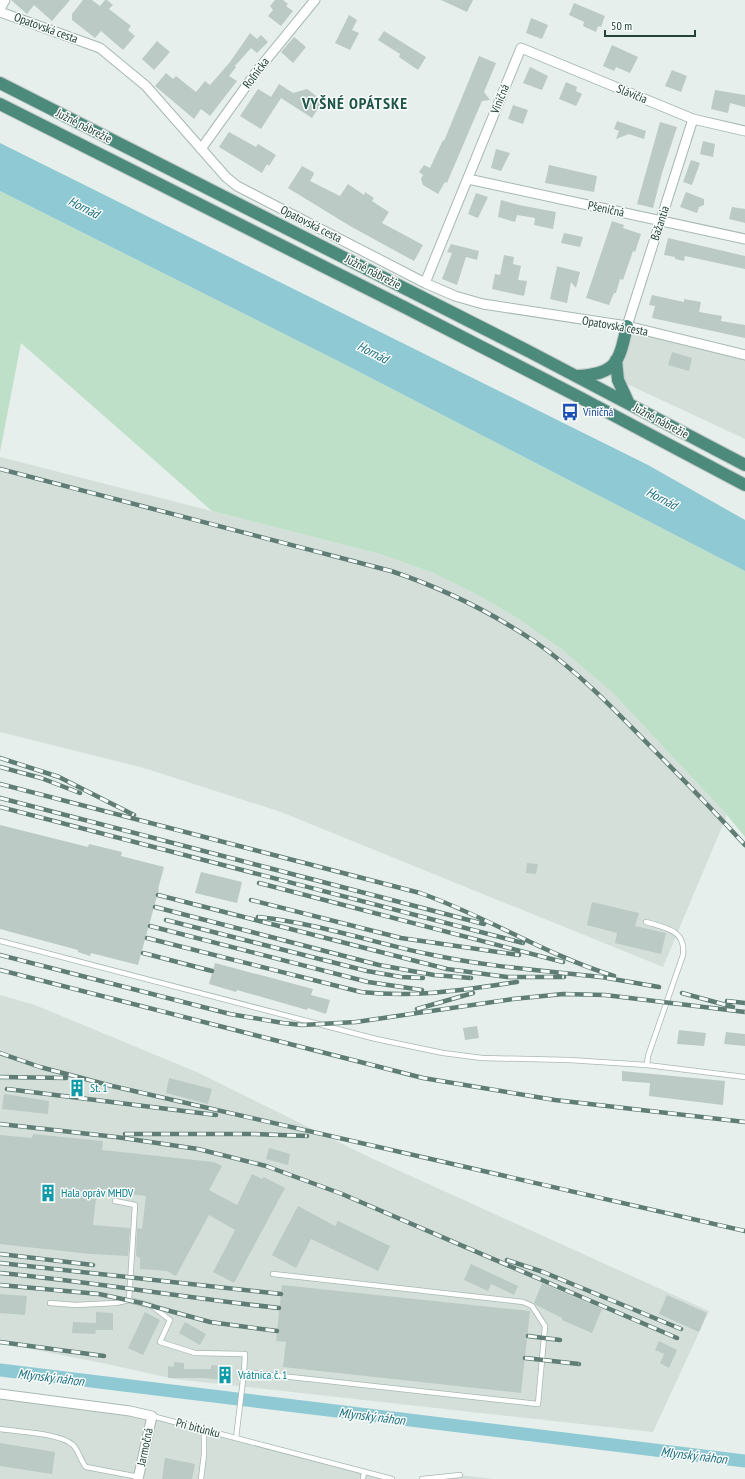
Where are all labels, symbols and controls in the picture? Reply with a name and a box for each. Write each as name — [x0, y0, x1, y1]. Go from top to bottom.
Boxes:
street label: Opatovská cesta — [12, 9, 80, 46]
scale bar — [605, 12, 695, 38]
text: 50 m — [611, 18, 632, 33]
street label: Roľnícka — [239, 54, 272, 91]
street label: Slávičia — [615, 81, 650, 106]
street label: Viničná — [487, 82, 512, 117]
district label: VYŠNÉ OPÁTSKE — [301, 93, 408, 113]
street label: Južné nábrežie — [53, 105, 115, 146]
water label: Hornád — [65, 192, 104, 224]
street label: Pšeničná — [587, 197, 626, 220]
street label: Opatovská cesta — [278, 202, 345, 245]
street label: Bažantia — [647, 203, 672, 242]
street label: Južné nábrežie — [342, 251, 404, 292]
street label: Opatovská cesta — [581, 312, 649, 339]
water label: Hornád — [354, 337, 393, 369]
street label: Južné nábrežie — [630, 399, 691, 441]
bus stop icon: Viničná — [560, 402, 580, 422]
place label: Viničná — [582, 404, 614, 419]
water label: Hornád — [643, 483, 682, 515]
building icon: St. 1 — [67, 1078, 87, 1098]
place label: St. 1 — [90, 1080, 108, 1095]
building icon: Hala opráv MHDV — [38, 1183, 58, 1203]
place label: Hala opráv MHDV — [61, 1185, 134, 1200]
water label: Mlynský náhon — [17, 1365, 86, 1390]
building icon: Vrátnica č. 1 — [215, 1365, 235, 1385]
place label: Vrátnica č. 1 — [237, 1367, 288, 1382]
water label: Mlynský náhon — [338, 1404, 407, 1429]
street label: Pri bitúnku — [174, 1414, 222, 1441]
street label: Jarmočná — [133, 1426, 156, 1468]
water label: Mlynský náhon — [660, 1443, 729, 1468]

